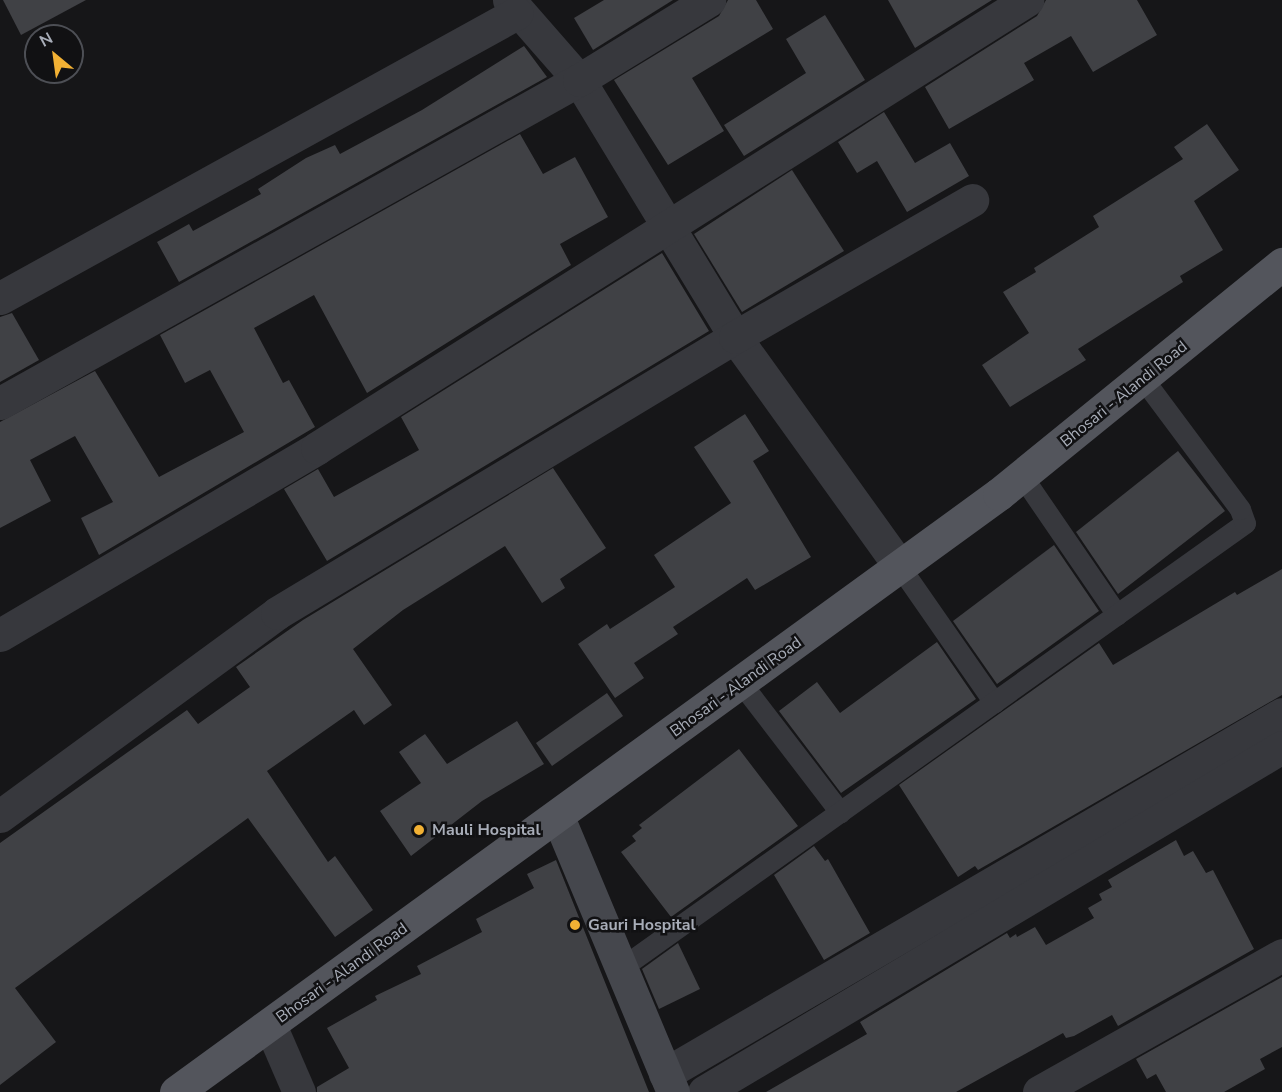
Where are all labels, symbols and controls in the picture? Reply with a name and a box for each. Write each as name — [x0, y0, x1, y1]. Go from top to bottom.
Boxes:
north arrow — [24, 24, 84, 84]
text: N — [36, 27, 57, 53]
street label: Bhosari - Alandi Road — [1057, 337, 1191, 451]
street label: Bhosari - Alandi Road — [667, 633, 805, 741]
place label: Mauli Hospital — [432, 820, 540, 840]
marker: Mauli Hospital — [410, 821, 428, 839]
place label: Gauri Hospital — [588, 915, 696, 935]
marker: Gauri Hospital — [566, 916, 584, 934]
street label: Bhosari - Alandi Road — [273, 919, 411, 1027]

